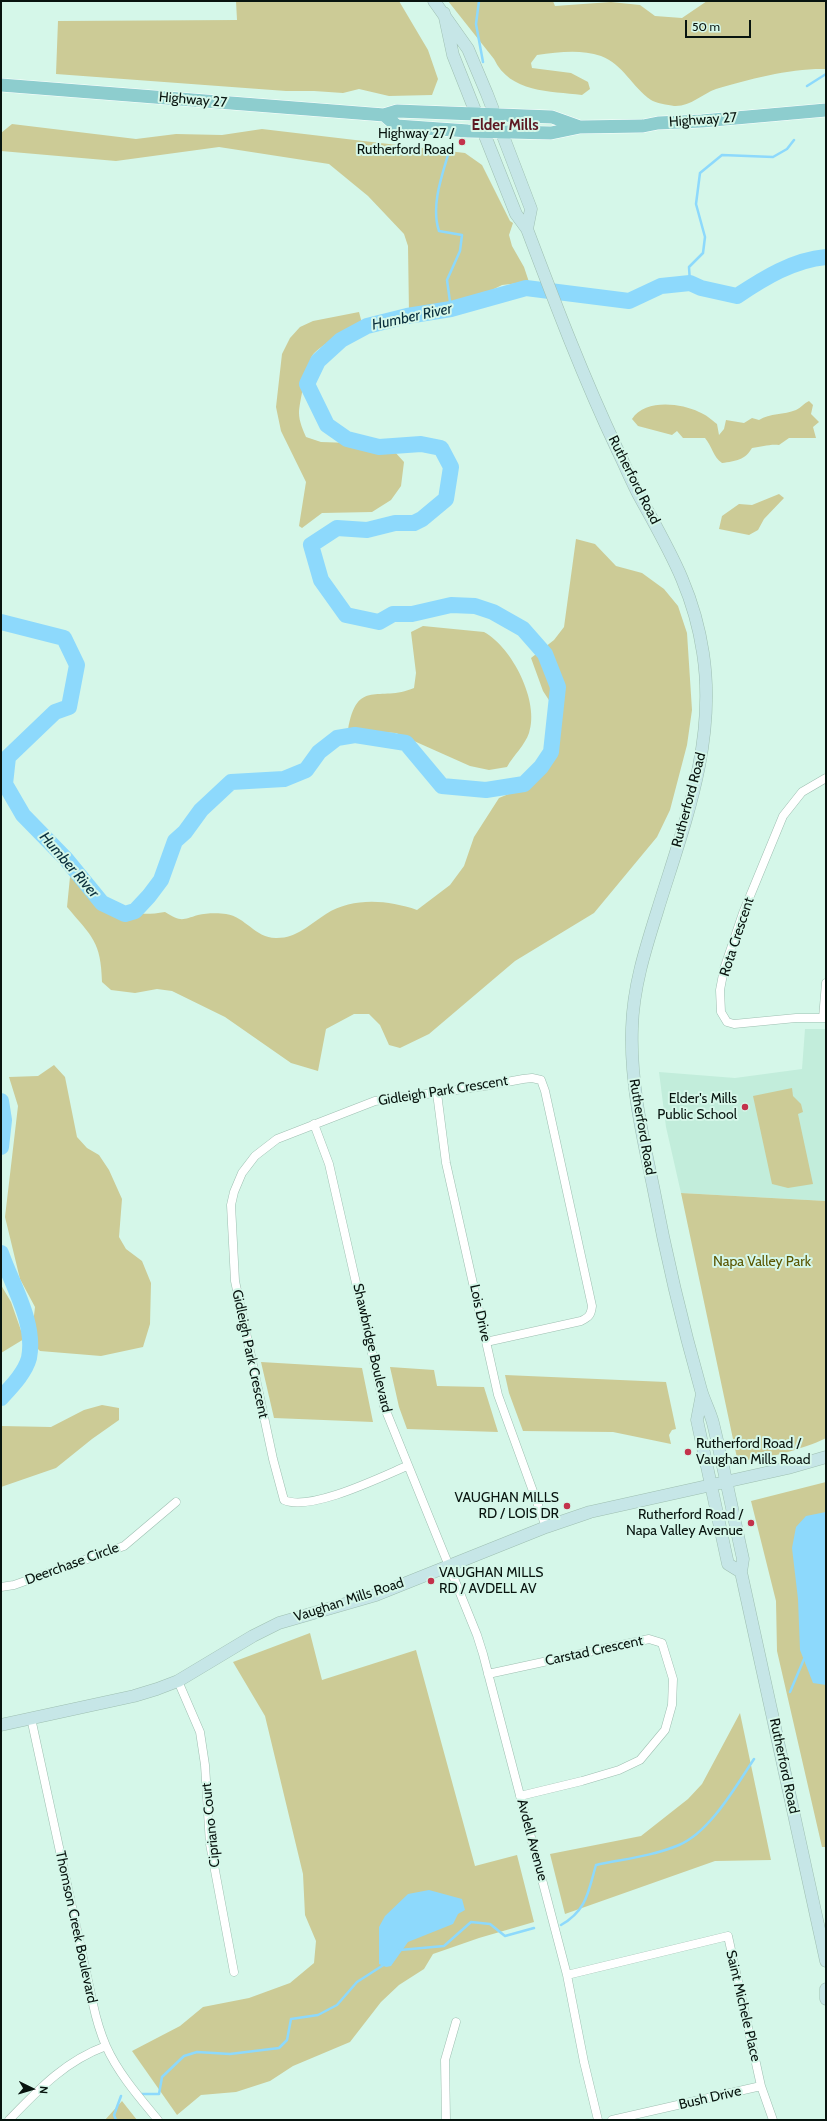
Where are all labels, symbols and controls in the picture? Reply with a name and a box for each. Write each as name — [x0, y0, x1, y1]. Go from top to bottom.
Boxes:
scale bar — [687, 12, 753, 38]
text: 50 m — [692, 19, 720, 34]
street label: Highway 27 — [158, 89, 228, 111]
street label: Highway 27 — [668, 109, 738, 131]
district label: Elder Mills — [471, 117, 539, 135]
place label: Highway 27 / Rutherford Road — [357, 126, 454, 158]
marker: Highway 27 / Rutherford Road — [457, 137, 467, 147]
water label: Humber River — [370, 300, 454, 334]
street label: Rutherford Road — [604, 433, 664, 527]
street label: Rutherford Road — [668, 751, 710, 849]
water label: Humber River — [35, 828, 103, 902]
street label: Rota Crescent — [716, 895, 758, 979]
street label: Gidleigh Park Crescent — [377, 1072, 509, 1110]
street label: Rutherford Road — [625, 1078, 659, 1176]
place label: Elder's Mills Public School — [657, 1091, 737, 1124]
marker: Elder's Mills Public School — [740, 1102, 750, 1112]
park label: Napa Valley Park — [713, 1254, 811, 1270]
street label: Shawbridge Boulevard — [349, 1282, 395, 1414]
street label: Lois Drive — [466, 1283, 494, 1343]
street label: Gidleigh Park Crescent — [228, 1288, 272, 1420]
place label: Rutherford Road / Vaughan Mills Road — [696, 1436, 810, 1468]
marker: Rutherford Road / Vaughan Mills Road — [683, 1447, 693, 1457]
place label: VAUGHAN MILLS RD / LOIS DR — [455, 1490, 559, 1522]
marker: VAUGHAN MILLS RD / LOIS DR — [562, 1501, 572, 1511]
place label: Rutherford Road / Napa Valley Avenue — [626, 1507, 743, 1540]
marker: Rutherford Road / Napa Valley Avenue — [746, 1518, 756, 1528]
street label: Deerchase Circle — [23, 1539, 121, 1589]
place label: VAUGHAN MILLS RD / AVDELL AV — [439, 1565, 543, 1598]
street label: Vaughan Mills Road — [292, 1574, 406, 1626]
marker: VAUGHAN MILLS RD / AVDELL AV — [426, 1576, 436, 1586]
street label: Carstad Crescent — [544, 1632, 644, 1670]
street label: Rutherford Road — [766, 1717, 802, 1815]
street label: Cipriano Court — [198, 1782, 224, 1868]
street label: Avdell Avenue — [513, 1797, 551, 1883]
street label: Thomson Creek Boulevard — [52, 1849, 100, 2005]
street label: Saint Michele Place — [722, 1949, 764, 2063]
north arrow — [12, 2069, 52, 2109]
street label: Bush Drive — [677, 2083, 743, 2113]
text: N — [37, 2086, 51, 2095]

